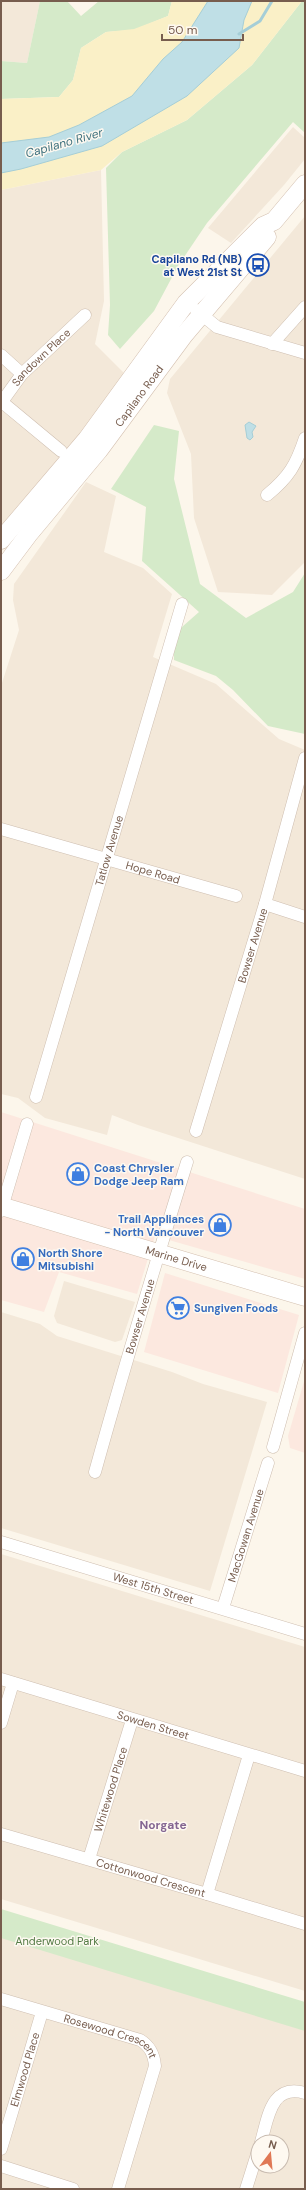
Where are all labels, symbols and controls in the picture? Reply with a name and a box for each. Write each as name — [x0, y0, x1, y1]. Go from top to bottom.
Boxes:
scale bar — [162, 16, 243, 42]
text: 50 m — [168, 22, 197, 38]
water label: Capilano River — [23, 124, 105, 162]
place label: Capilano Rd (NB) at West 21st St — [151, 252, 242, 279]
bus stop icon: Capilano Rd (NB) at West 21st St — [245, 252, 271, 278]
street label: Sandown Place — [9, 325, 73, 389]
street label: Capilano Road — [112, 362, 166, 430]
street label: Tatlow Avenue — [92, 814, 126, 888]
street label: Hope Road — [124, 858, 182, 887]
street label: Bowser Avenue — [234, 906, 270, 985]
shop icon: Coast Chrysler Dodge Jeep Ram — [65, 1161, 91, 1187]
place label: Coast Chrysler Dodge Jeep Ram — [94, 1161, 184, 1188]
place label: Trail Appliances - North Vancouver — [104, 1212, 204, 1239]
shop icon: Trail Appliances - North Vancouver — [207, 1212, 233, 1238]
street label: Marine Drive — [144, 1243, 209, 1274]
shop icon: North Shore Mitsubishi — [10, 1246, 36, 1272]
place label: North Shore Mitsubishi — [38, 1246, 103, 1273]
street label: Bowser Avenue — [122, 1277, 158, 1356]
supermarket icon: Sungiven Foods — [165, 1295, 191, 1321]
place label: Sungiven Foods — [194, 1301, 278, 1315]
street label: MacGowan Avenue — [224, 1487, 267, 1584]
street label: West 15th Street — [111, 1569, 195, 1607]
street label: Sowden Street — [115, 1708, 191, 1743]
street label: Whitewood Place — [91, 1745, 130, 1834]
district label: Norgate — [139, 1817, 187, 1833]
street label: Cottonwood Crescent — [94, 1855, 207, 1900]
park label: Anderwood Park — [15, 1934, 99, 1948]
street label: Rosewood Crescent — [62, 2011, 160, 2060]
street label: Elmwood Place — [7, 2031, 43, 2108]
north arrow — [250, 2134, 290, 2174]
text: N — [267, 2137, 279, 2152]

